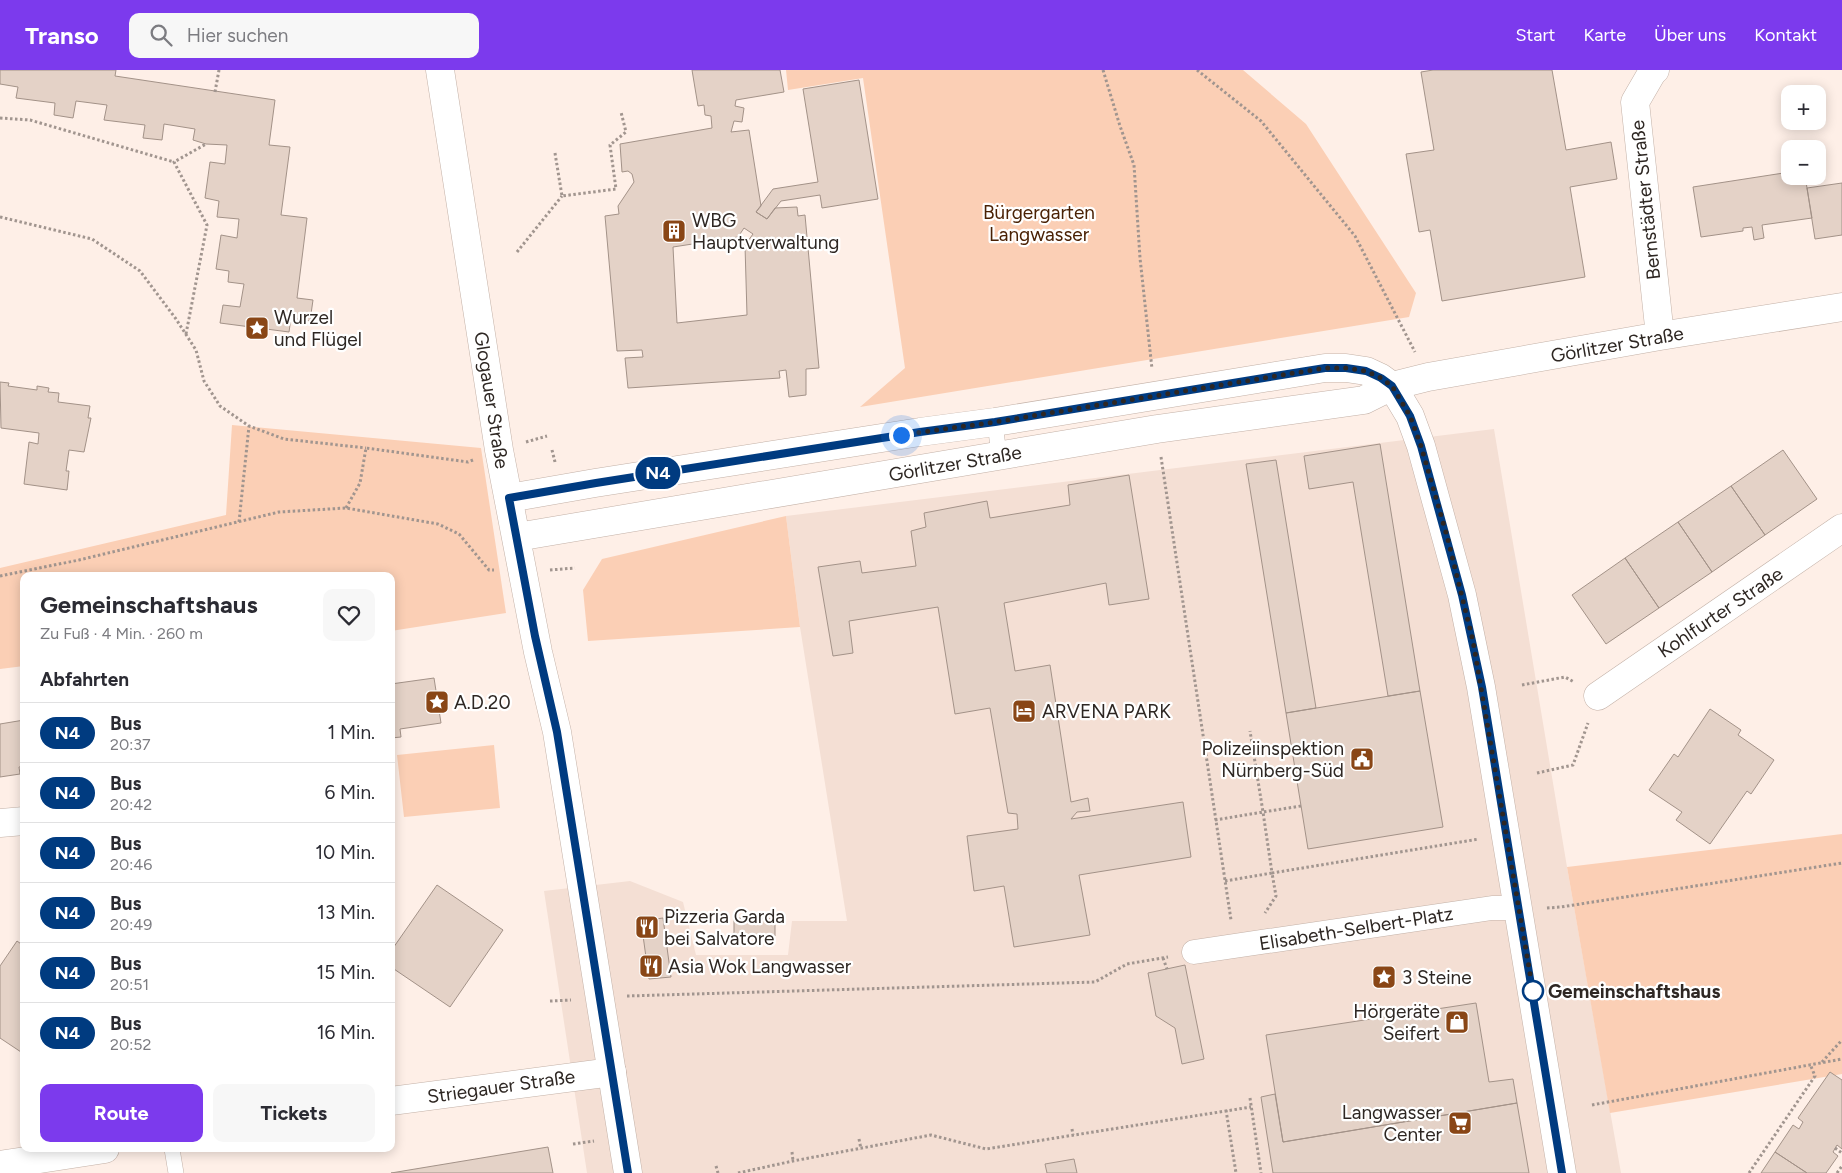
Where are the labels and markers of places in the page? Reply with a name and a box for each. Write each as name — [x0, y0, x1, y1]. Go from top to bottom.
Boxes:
place label: WBG Hauptverwaltung — [692, 209, 840, 254]
building icon: WBG Hauptverwaltung — [661, 218, 687, 244]
place label: Wurzel und Flügel — [274, 306, 362, 351]
place icon: Wurzel und Flügel — [244, 315, 270, 341]
place icon: A.D.20 — [424, 689, 450, 715]
place label: A.D.20 — [454, 691, 511, 714]
hotel icon: ARVENA PARK — [1011, 698, 1037, 724]
place label: ARVENA PARK — [1042, 700, 1171, 723]
place label: Polizeiinspektion Nürnberg-Süd — [1202, 737, 1344, 782]
public building icon: Polizeiinspektion Nürnberg-Süd — [1349, 746, 1375, 772]
place label: Pizzeria Garda bei Salvatore — [664, 905, 785, 950]
restaurant icon: Pizzeria Garda bei Salvatore — [634, 914, 660, 940]
restaurant icon: Asia Wok Langwasser — [638, 953, 664, 979]
place label: Asia Wok Langwasser — [668, 955, 852, 978]
place icon: 3 Steine — [1371, 964, 1397, 990]
place label: 3 Steine — [1402, 966, 1472, 989]
marker: Gemeinschaftshaus — [1522, 980, 1544, 1002]
place label: Gemeinschaftshaus — [1548, 980, 1720, 1003]
place label: Hörgeräte Seifert — [1353, 1000, 1440, 1045]
shop icon: Hörgeräte Seifert — [1444, 1009, 1470, 1035]
place label: Langwasser Center — [1342, 1101, 1443, 1146]
supermarket icon: Langwasser Center — [1447, 1110, 1473, 1136]

